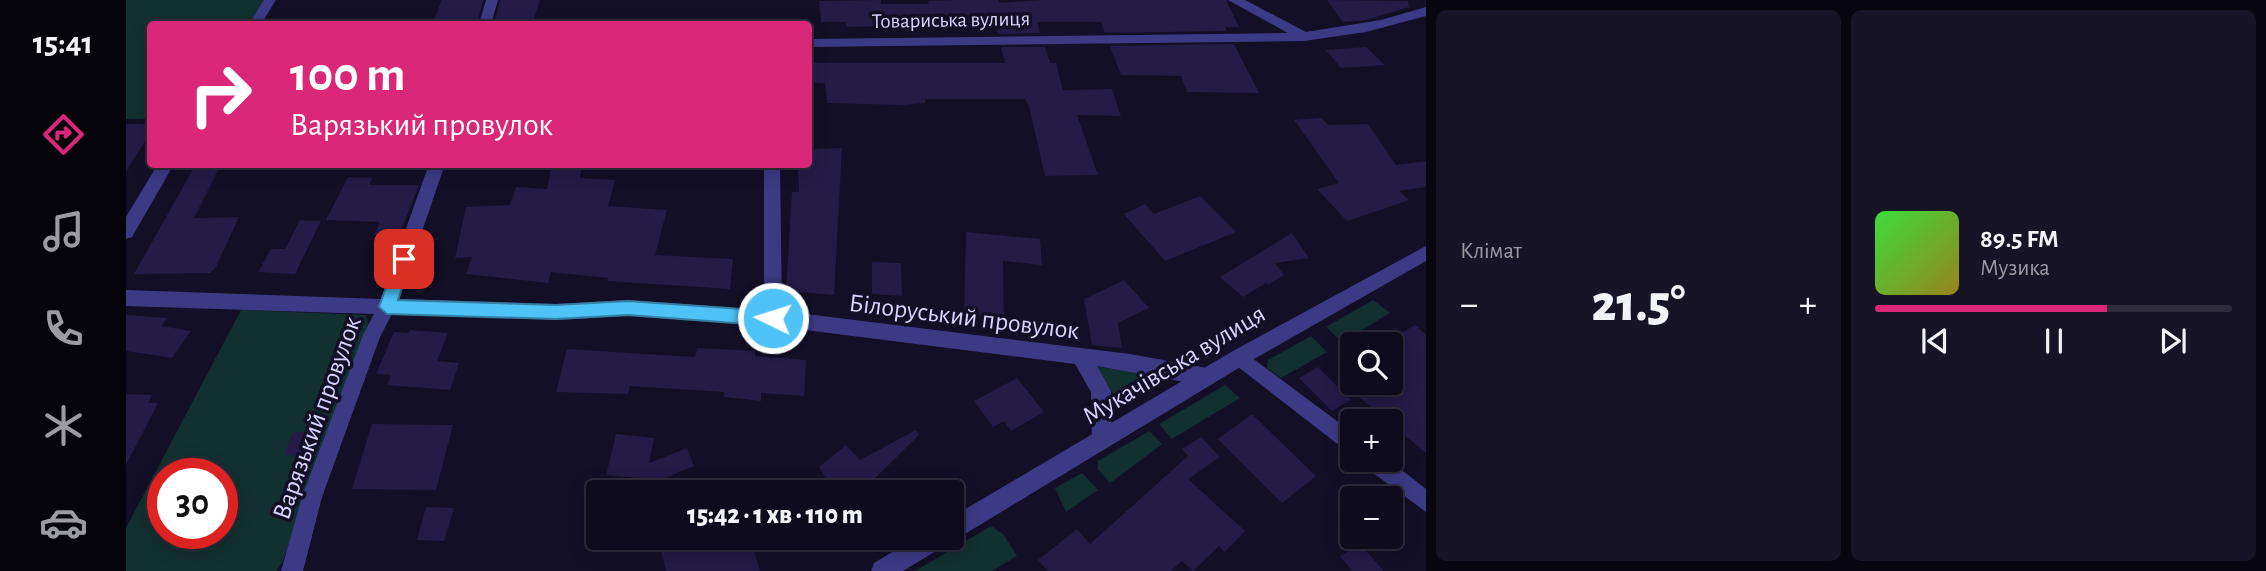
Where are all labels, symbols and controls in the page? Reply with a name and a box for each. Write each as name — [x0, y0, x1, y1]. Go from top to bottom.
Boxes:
street label: Товариська вулиця — [872, 8, 1030, 32]
text: 15:41 — [33, 27, 93, 59]
icon: right — [175, 49, 266, 140]
text: 100 m — [290, 51, 406, 100]
text: Варязький провулок — [290, 109, 553, 141]
icon: directions — [39, 110, 88, 159]
icon: music — [39, 207, 88, 256]
text: 89.5 FM — [1980, 226, 2059, 252]
pin — [374, 229, 434, 289]
icon: arrive — [385, 240, 423, 278]
text: Клімат — [1460, 240, 1522, 263]
text: Музика — [1980, 257, 2050, 280]
text: 21.5° — [1592, 278, 1685, 330]
position arrow — [736, 281, 810, 355]
text: − — [1460, 286, 1478, 324]
text: + — [1799, 286, 1817, 324]
street label: Білоруський провулок — [847, 290, 1081, 344]
street label: Мукачівська вулиця — [1078, 300, 1270, 430]
icon: phone — [39, 304, 88, 353]
street label: Варязький провулок — [268, 313, 366, 523]
icon: previous — [1916, 322, 1954, 360]
icon: pause — [2035, 322, 2073, 360]
icon: next — [2154, 322, 2192, 360]
map controls — [1340, 332, 1403, 549]
button: search — [1340, 332, 1403, 395]
icon: climate — [39, 401, 88, 450]
button: + — [1340, 409, 1403, 472]
speed limit sign: 30 — [147, 458, 238, 549]
button: − — [1340, 486, 1403, 549]
icon: car — [39, 498, 88, 547]
text: 15:42 · 1 хв · 110 m — [687, 502, 863, 528]

